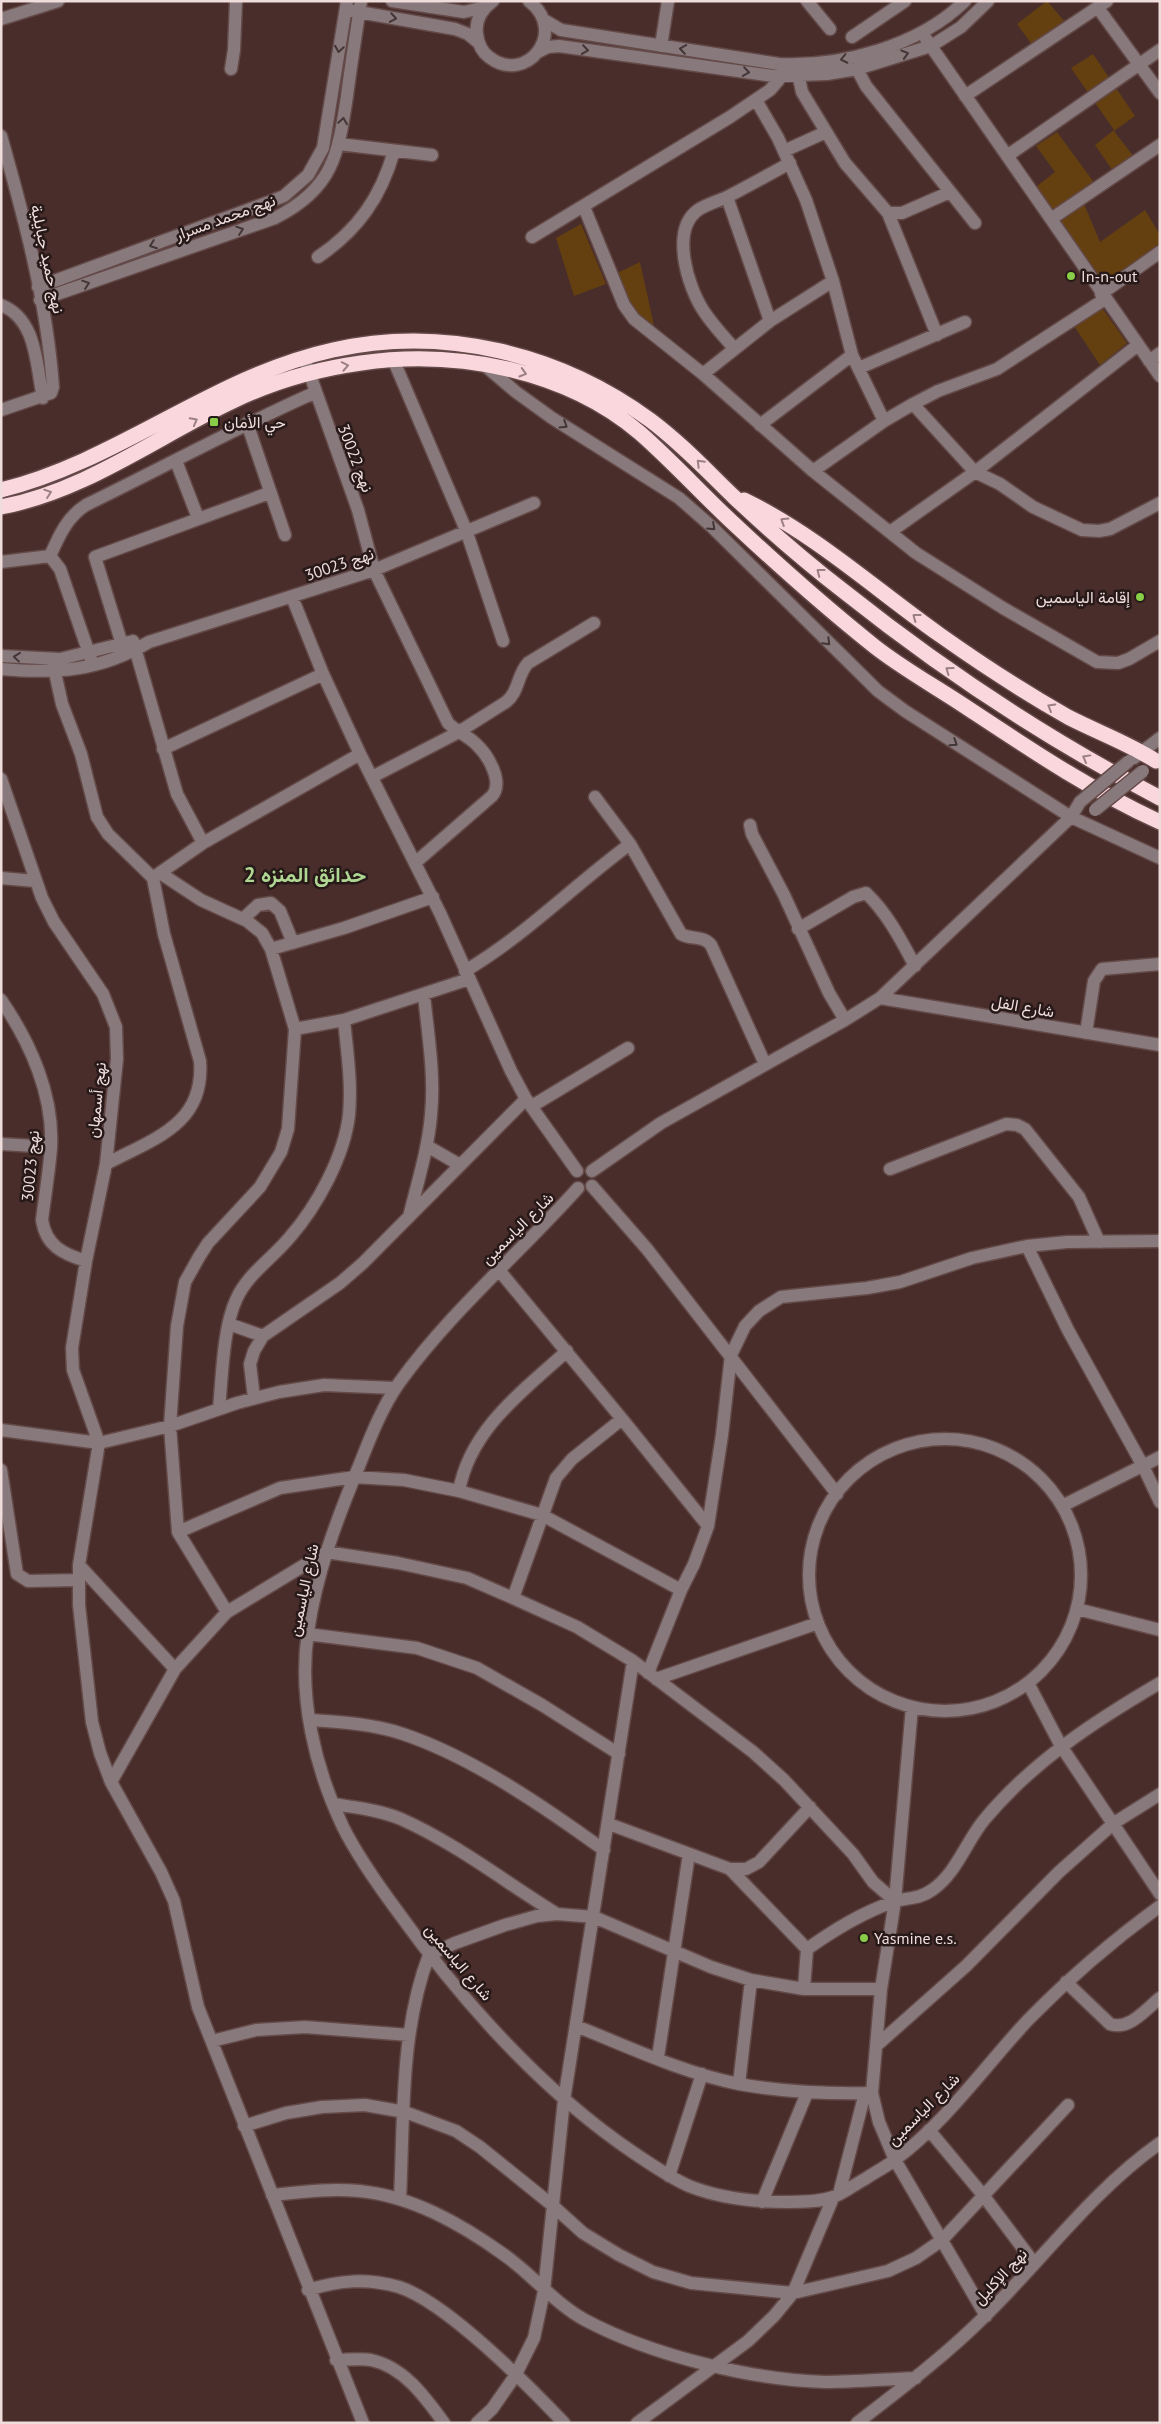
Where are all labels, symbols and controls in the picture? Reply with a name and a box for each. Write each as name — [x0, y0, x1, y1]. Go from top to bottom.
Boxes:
one-way arrow — [389, 12, 398, 22]
one-way arrow — [580, 44, 589, 54]
one-way arrow — [679, 44, 687, 55]
one-way arrow — [335, 45, 345, 54]
one-way arrow — [900, 50, 909, 60]
one-way arrow — [839, 53, 848, 64]
one-way arrow — [742, 66, 750, 77]
one-way arrow — [337, 116, 348, 124]
street label: نهج محمد مسرار — [171, 190, 279, 247]
street label: نهج حميد جبايلية — [25, 203, 69, 316]
one-way arrow — [235, 226, 244, 236]
one-way arrow — [149, 239, 158, 249]
place label: In-n-out — [1081, 266, 1138, 286]
marker: In-n-out — [1065, 270, 1077, 282]
one-way arrow — [82, 280, 90, 290]
one-way arrow — [341, 361, 350, 371]
one-way arrow — [519, 368, 527, 378]
place label: حي الأمان — [224, 412, 286, 436]
marker: حي الأمان — [208, 416, 220, 428]
one-way arrow — [188, 417, 197, 427]
one-way arrow — [559, 419, 568, 429]
street label: نهج 30022 — [332, 421, 378, 496]
one-way arrow — [697, 459, 706, 468]
one-way arrow — [43, 489, 52, 499]
one-way arrow — [781, 518, 790, 528]
one-way arrow — [706, 521, 715, 530]
street label: نهج 30023 — [302, 543, 377, 587]
one-way arrow — [817, 570, 826, 578]
place label: إقامة الياسمين — [1036, 587, 1130, 608]
marker: إقامة الياسمين — [1134, 591, 1146, 603]
one-way arrow — [913, 614, 922, 622]
one-way arrow — [822, 636, 831, 645]
one-way arrow — [12, 652, 20, 663]
one-way arrow — [946, 667, 955, 676]
one-way arrow — [1047, 703, 1056, 713]
one-way arrow — [948, 736, 957, 746]
one-way arrow — [1082, 754, 1091, 764]
district label: حدائق المنزه 2 — [244, 861, 366, 888]
street label: شارع الفل — [990, 991, 1056, 1023]
street label: نهج أسمهان — [82, 1061, 112, 1139]
street label: نهج 30023 — [17, 1130, 45, 1203]
street label: شارع الياسمين — [477, 1188, 559, 1270]
street label: شارع الياسمين — [283, 1542, 325, 1639]
street label: شارع الياسمين — [419, 1919, 497, 2006]
place label: Yasmine e.s. — [874, 1928, 957, 1948]
marker: Yasmine e.s. — [858, 1932, 870, 1944]
street label: شارع الياسمين — [883, 2069, 965, 2151]
street label: نهج الإكليل — [969, 2244, 1033, 2310]

